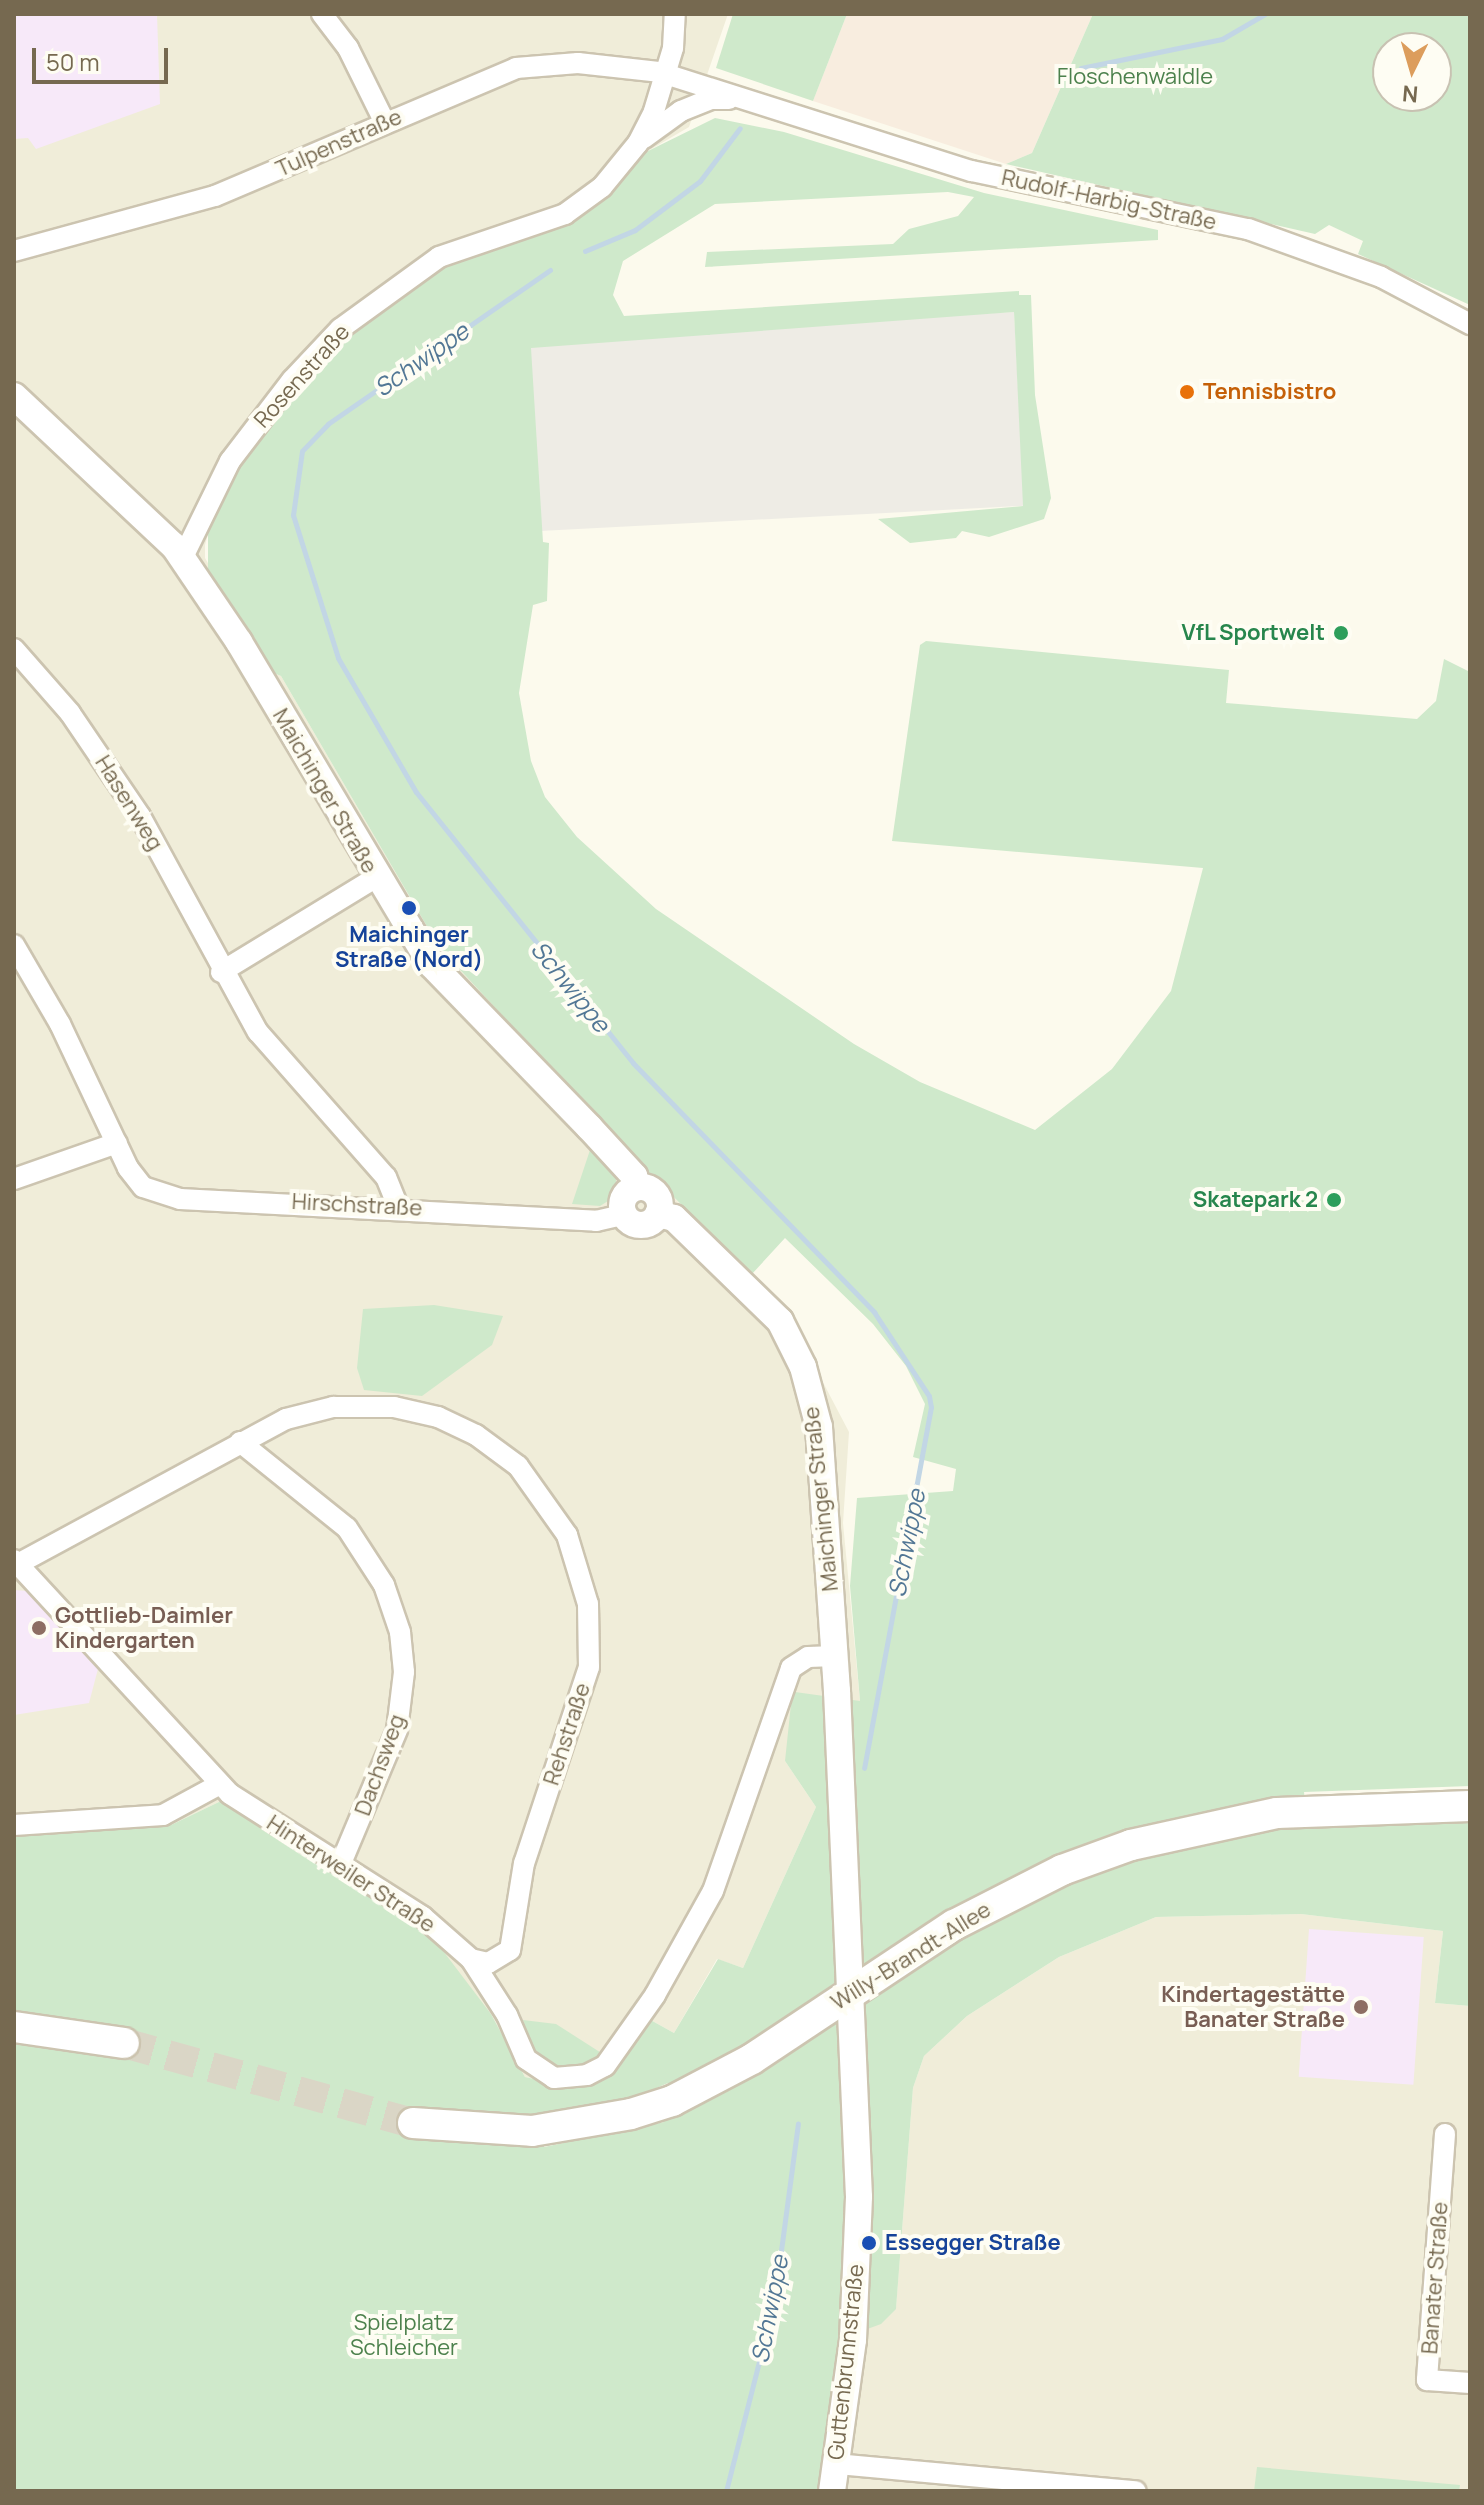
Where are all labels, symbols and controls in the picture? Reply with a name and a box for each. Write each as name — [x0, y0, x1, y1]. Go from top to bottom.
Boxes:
scale bar — [36, 32, 172, 82]
north arrow — [1372, 32, 1452, 112]
text: 50 m — [46, 45, 100, 78]
park label: Floschenwäldle — [1057, 64, 1213, 90]
text: N — [1401, 78, 1419, 110]
street label: Tulpenstraße — [272, 103, 406, 183]
street label: Rudolf-Harbig-Straße — [999, 164, 1219, 236]
water label: Schwippe — [368, 316, 474, 402]
street label: Rosenstraße — [249, 319, 355, 433]
place label: Tennisbistro — [1203, 379, 1336, 405]
marker: Tennisbistro — [1178, 383, 1196, 401]
place label: VfL Sportwelt — [1180, 620, 1325, 646]
marker: VfL Sportwelt — [1332, 624, 1350, 642]
street label: Maichinger Straße — [267, 704, 383, 878]
street label: Hasenweg — [90, 751, 168, 855]
marker: Maichinger Straße (Nord) — [400, 899, 418, 917]
place label: Maichinger Straße (Nord) — [335, 921, 483, 972]
water label: Schwippe — [526, 935, 616, 1037]
place label: Skatepark 2 — [1193, 1187, 1318, 1213]
street label: Hirschstraße — [291, 1188, 423, 1222]
marker: Skatepark 2 — [1325, 1191, 1343, 1209]
street label: Maichinger Straße — [798, 1405, 844, 1593]
water label: Schwippe — [881, 1487, 931, 1599]
place label: Gottlieb-Daimler Kindergarten — [55, 1602, 233, 1654]
marker: Gottlieb-Daimler Kindergarten — [30, 1619, 48, 1637]
street label: Rehstraße — [538, 1680, 596, 1788]
street label: Dachsweg — [350, 1711, 410, 1819]
street label: Hinterweiler Straße — [262, 1810, 440, 1938]
street label: Willy-Brandt-Allee — [826, 1896, 996, 2016]
place label: Kindertagestätte Banater Straße — [1161, 1981, 1345, 2032]
marker: Kindertagestätte Banater Straße — [1352, 1998, 1370, 2016]
street label: Banater Straße — [1417, 2201, 1453, 2355]
place label: Essegger Straße — [885, 2230, 1061, 2256]
marker: Essegger Straße — [860, 2234, 878, 2252]
water label: Schwippe — [744, 2253, 794, 2365]
street label: Guttenbrunnstraße — [823, 2263, 869, 2461]
park label: Spielplatz Schleicher — [350, 2309, 458, 2360]

